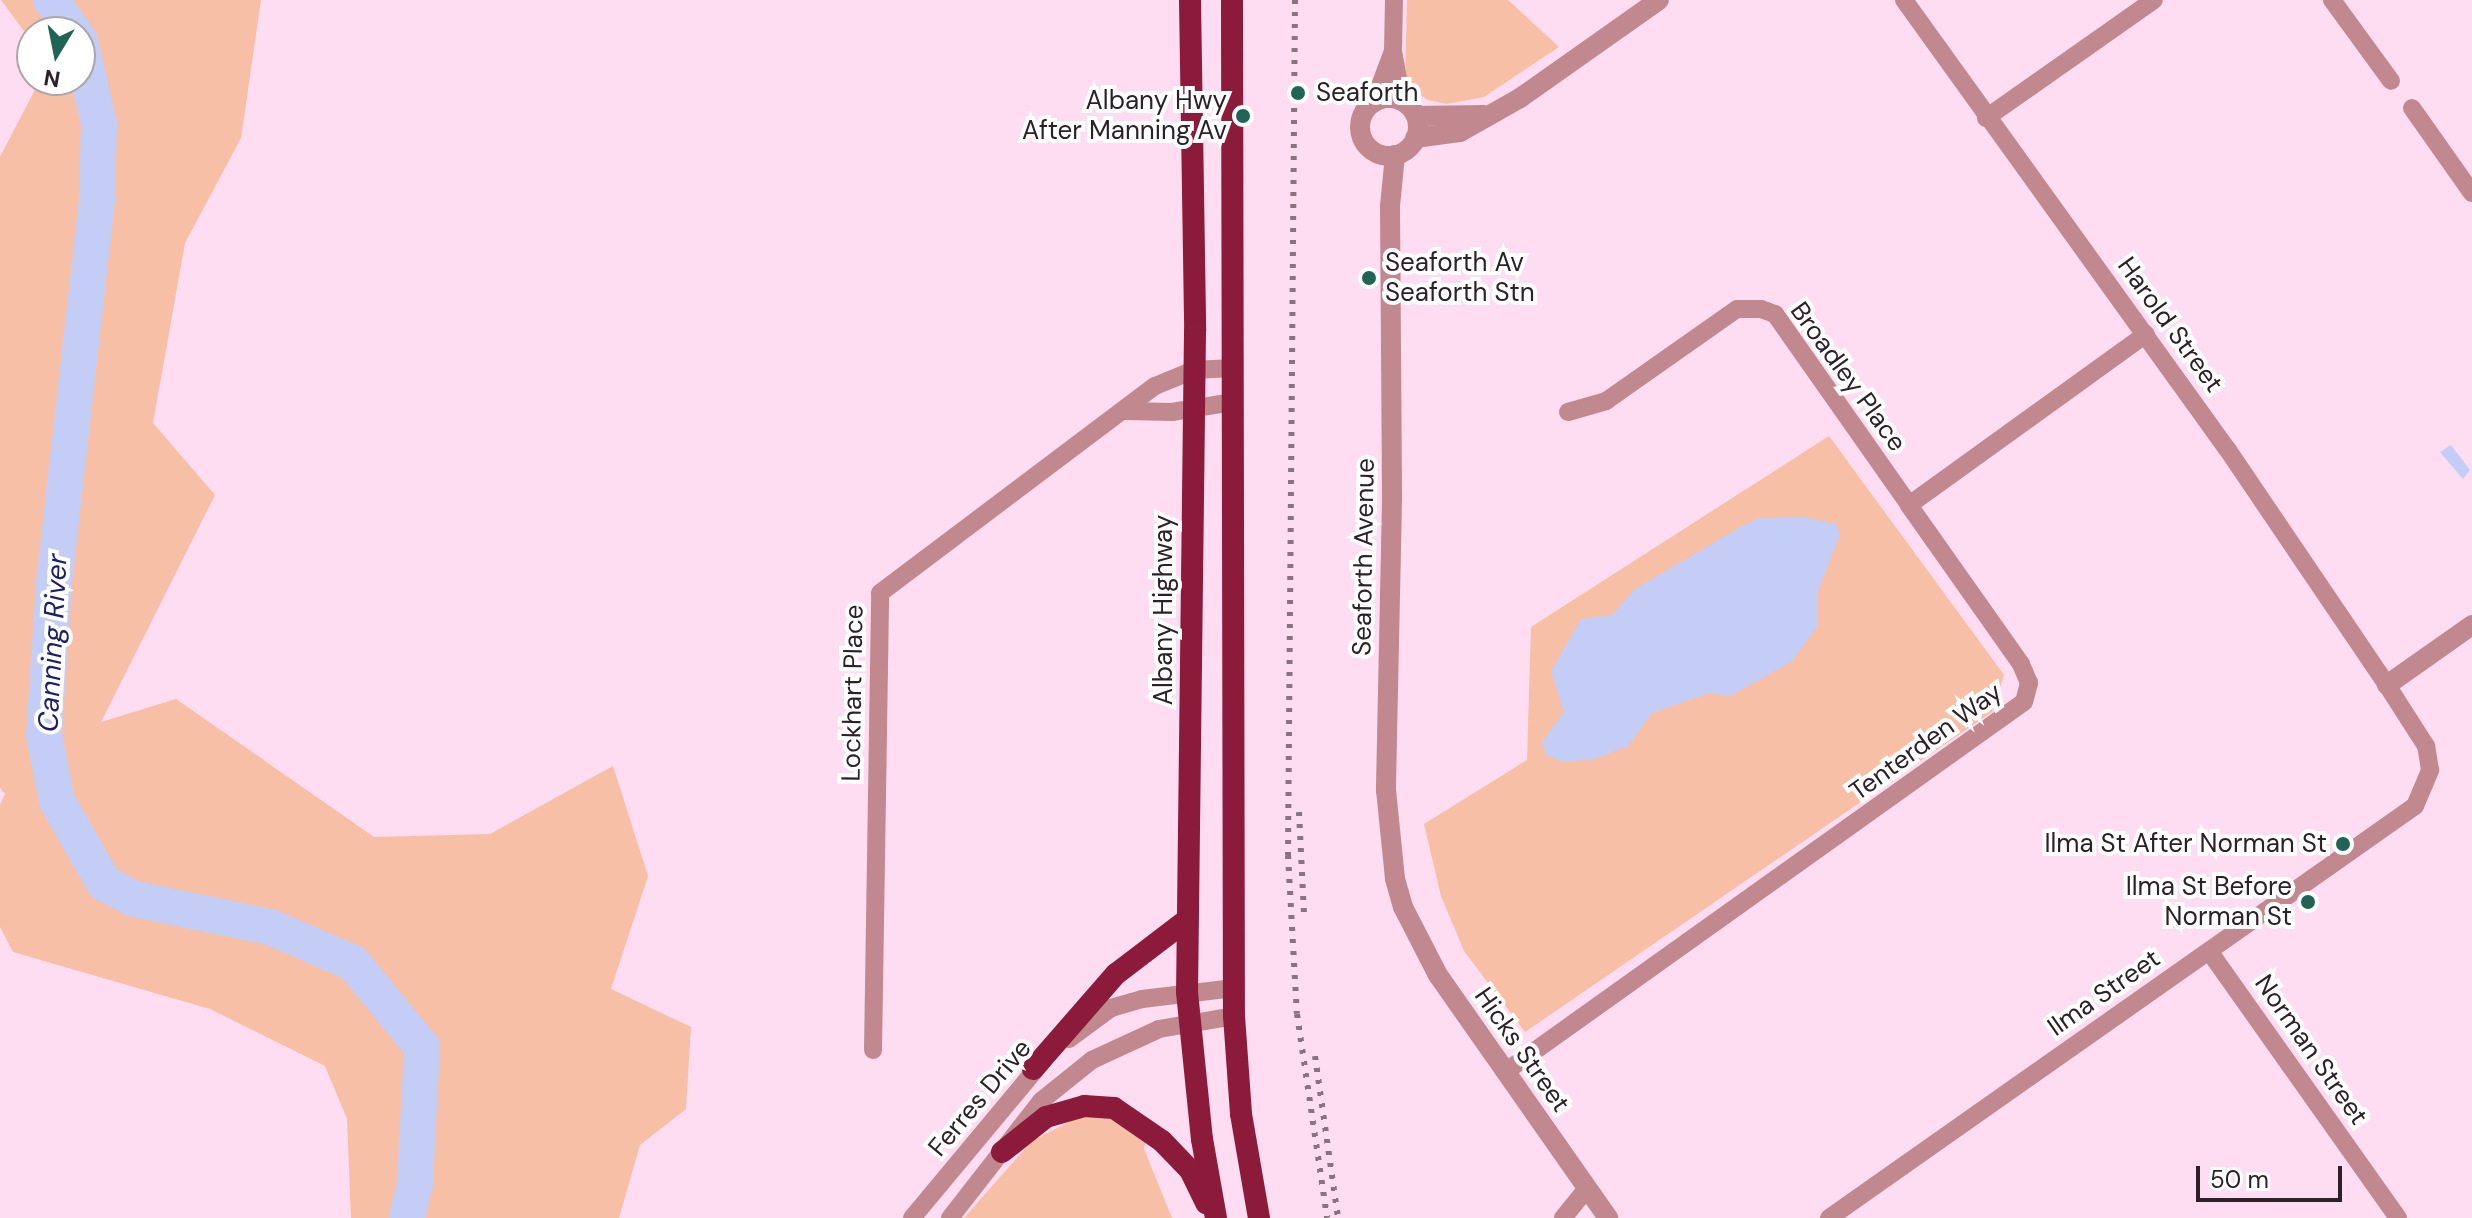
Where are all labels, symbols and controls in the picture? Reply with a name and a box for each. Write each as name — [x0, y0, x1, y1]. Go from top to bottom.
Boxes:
north arrow — [16, 16, 96, 96]
text: N — [42, 62, 63, 94]
place label: Seaforth — [1316, 77, 1418, 109]
marker: Seaforth — [1287, 82, 1309, 104]
place label: Albany Hwy After Manning Av — [1022, 85, 1227, 146]
marker: Albany Hwy After Manning Av — [1234, 107, 1252, 125]
place label: Seaforth Av Seaforth Stn — [1385, 247, 1535, 308]
street label: Harold Street — [2111, 251, 2229, 399]
marker: Seaforth Av Seaforth Stn — [1360, 269, 1378, 287]
street label: Broadley Place — [1783, 296, 1913, 458]
street label: Seaforth Avenue — [1347, 458, 1381, 656]
street label: Albany Highway — [1148, 515, 1180, 705]
water label: Canning River — [32, 553, 74, 733]
street label: Lockhart Place — [836, 604, 870, 782]
street label: Tenterden Way — [1844, 676, 2008, 808]
place label: Ilma St After Norman St — [2044, 828, 2327, 860]
marker: Ilma St After Norman St — [2334, 835, 2352, 853]
place label: Ilma St Before Norman St — [2126, 871, 2292, 932]
marker: Ilma St Before Norman St — [2299, 893, 2317, 911]
street label: Ilma Street — [2042, 943, 2166, 1043]
street label: Norman Street — [2248, 969, 2374, 1131]
street label: Hicks Street — [1468, 982, 1576, 1118]
street label: Ferres Drive — [922, 1033, 1038, 1163]
scale bar — [2200, 1150, 2346, 1200]
text: 50 m — [2210, 1164, 2269, 1195]

